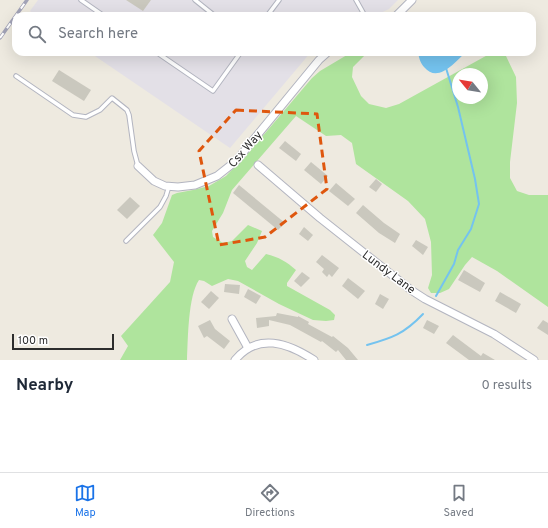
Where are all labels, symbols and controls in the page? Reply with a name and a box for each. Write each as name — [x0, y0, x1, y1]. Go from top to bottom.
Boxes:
search box — [12, 12, 536, 56]
icon: search — [26, 23, 48, 45]
text: Search here — [58, 25, 138, 44]
north arrow — [452, 68, 488, 104]
street label: Csx Way — [225, 128, 266, 172]
street label: Lundy Lane — [358, 247, 418, 298]
scale bar — [12, 332, 114, 351]
text: 100 m — [18, 334, 48, 348]
text: Nearby — [16, 375, 73, 397]
text: 0 results — [481, 378, 532, 394]
tab: Map — [74, 482, 96, 520]
tab: Directions — [245, 482, 295, 520]
tab: Saved — [443, 482, 474, 520]

